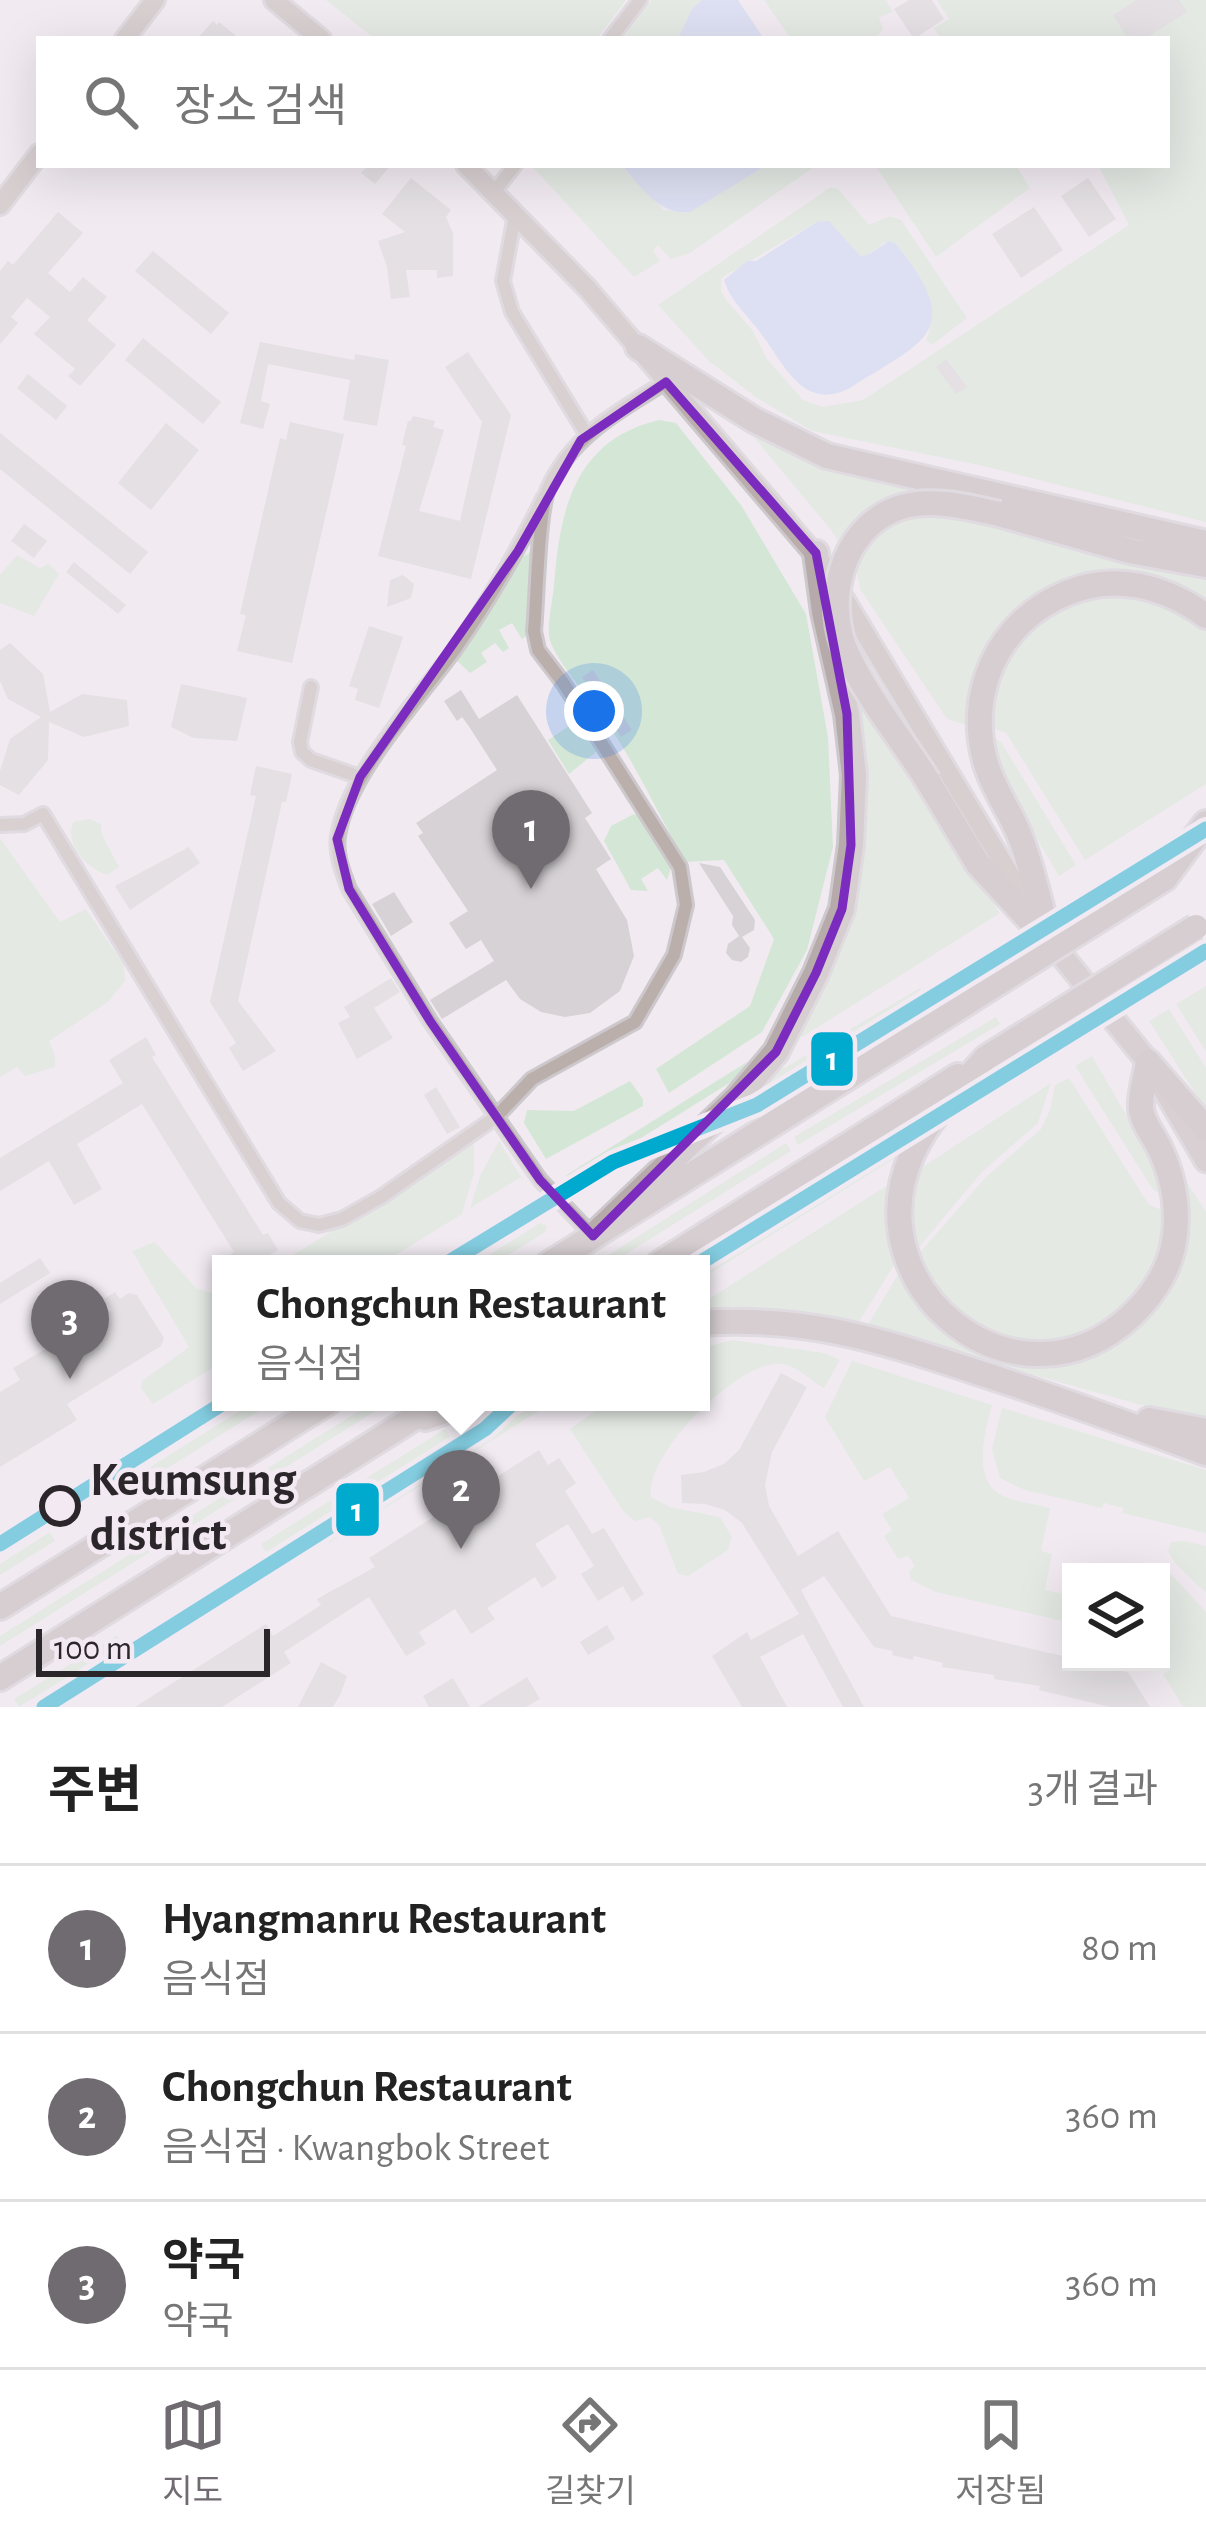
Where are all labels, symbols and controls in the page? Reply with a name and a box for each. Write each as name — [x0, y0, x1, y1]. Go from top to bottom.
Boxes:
search box — [36, 36, 1170, 168]
icon: search — [78, 69, 144, 135]
text: 장소 검색 — [174, 85, 347, 130]
your location — [564, 681, 624, 741]
pin: 1 — [492, 790, 570, 889]
line badge: 1 — [809, 1030, 855, 1088]
text: 1 — [826, 1044, 838, 1077]
popup — [212, 1255, 710, 1411]
pin: 3 — [31, 1280, 109, 1379]
text: Chongchun Restaurant — [256, 1282, 666, 1327]
text: 음식점 — [256, 1346, 364, 1385]
pin: 2 — [422, 1450, 500, 1549]
place label: Keumsung district — [90, 1457, 297, 1560]
line badge: 1 — [334, 1481, 381, 1538]
marker: Keumsung district — [41, 1487, 79, 1525]
text: 1 — [351, 1495, 363, 1528]
map controls — [1062, 1563, 1170, 1671]
button: layers — [1062, 1563, 1170, 1671]
scale bar — [36, 1623, 270, 1676]
text: 100 m — [54, 1633, 132, 1666]
text: 주변 — [48, 1766, 142, 1817]
text: 3개 결과 — [1028, 1771, 1158, 1810]
text: Hyangmanru Restaurant — [162, 1897, 606, 1942]
text: 1 — [80, 1929, 94, 1968]
text: 80 m — [1081, 1929, 1158, 1968]
text: 음식점 — [162, 1961, 270, 2000]
text: Chongchun Restaurant — [162, 2065, 572, 2110]
text: 2 — [78, 2097, 96, 2136]
text: 360 m — [1065, 2097, 1158, 2136]
text: 음식점 · Kwangbok Street — [162, 2129, 549, 2168]
text: 약국 — [162, 2239, 245, 2284]
text: 3 — [79, 2265, 95, 2304]
text: 360 m — [1065, 2265, 1158, 2304]
text: 약국 — [162, 2303, 234, 2342]
tab: 지도 — [160, 2392, 226, 2513]
tab: 길찾기 — [545, 2392, 636, 2513]
tab: 저장됨 — [955, 2392, 1046, 2513]

